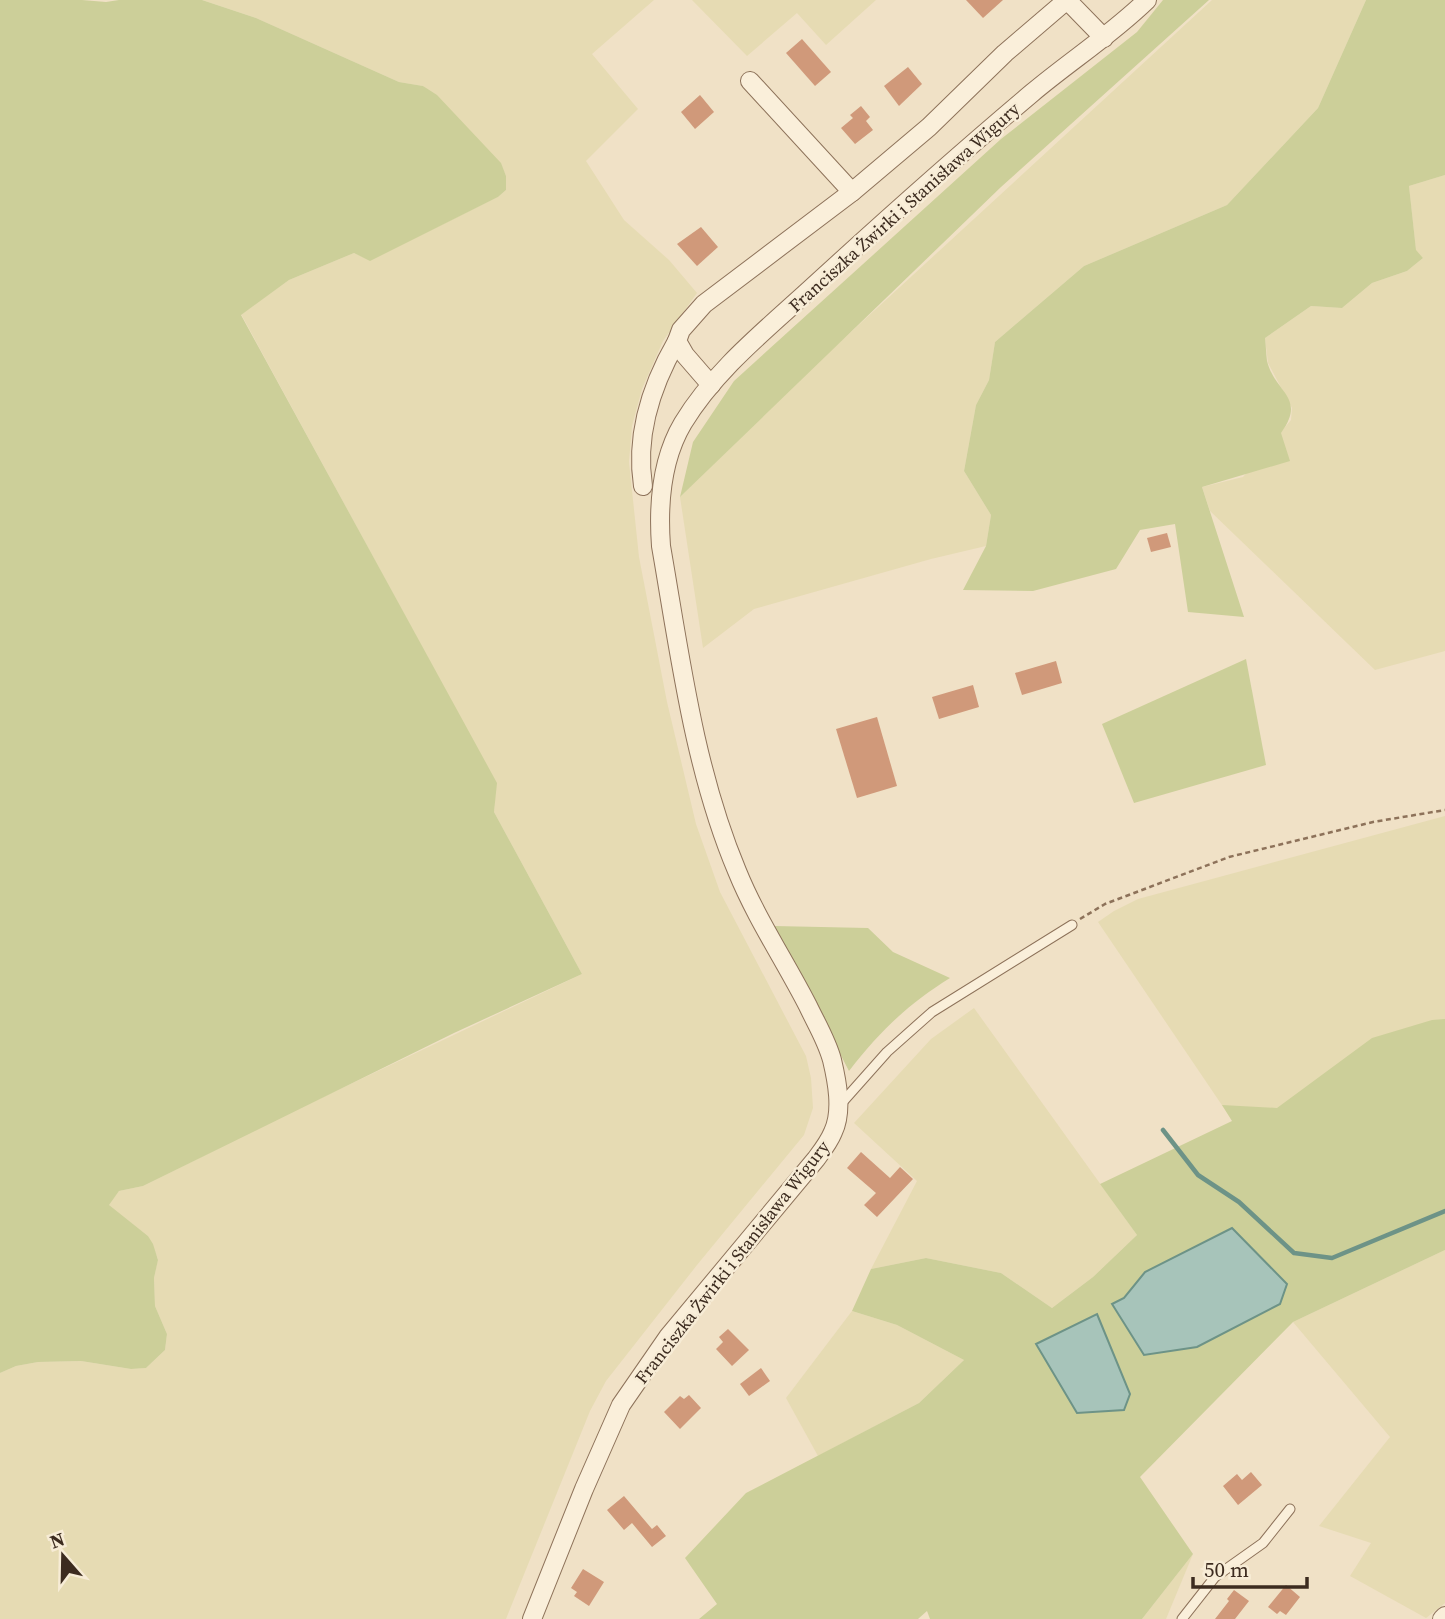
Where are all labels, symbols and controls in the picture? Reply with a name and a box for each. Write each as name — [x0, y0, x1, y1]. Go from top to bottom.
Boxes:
street label: Franciszka Żwirki i Stanisława Wigury — [783, 96, 1026, 318]
street label: Franciszka Żwirki i Stanisława Wigury — [629, 1134, 836, 1389]
north arrow — [28, 1521, 98, 1591]
text: N — [46, 1525, 68, 1555]
scale bar — [1193, 1546, 1307, 1590]
text: 50 m — [1204, 1555, 1249, 1584]

